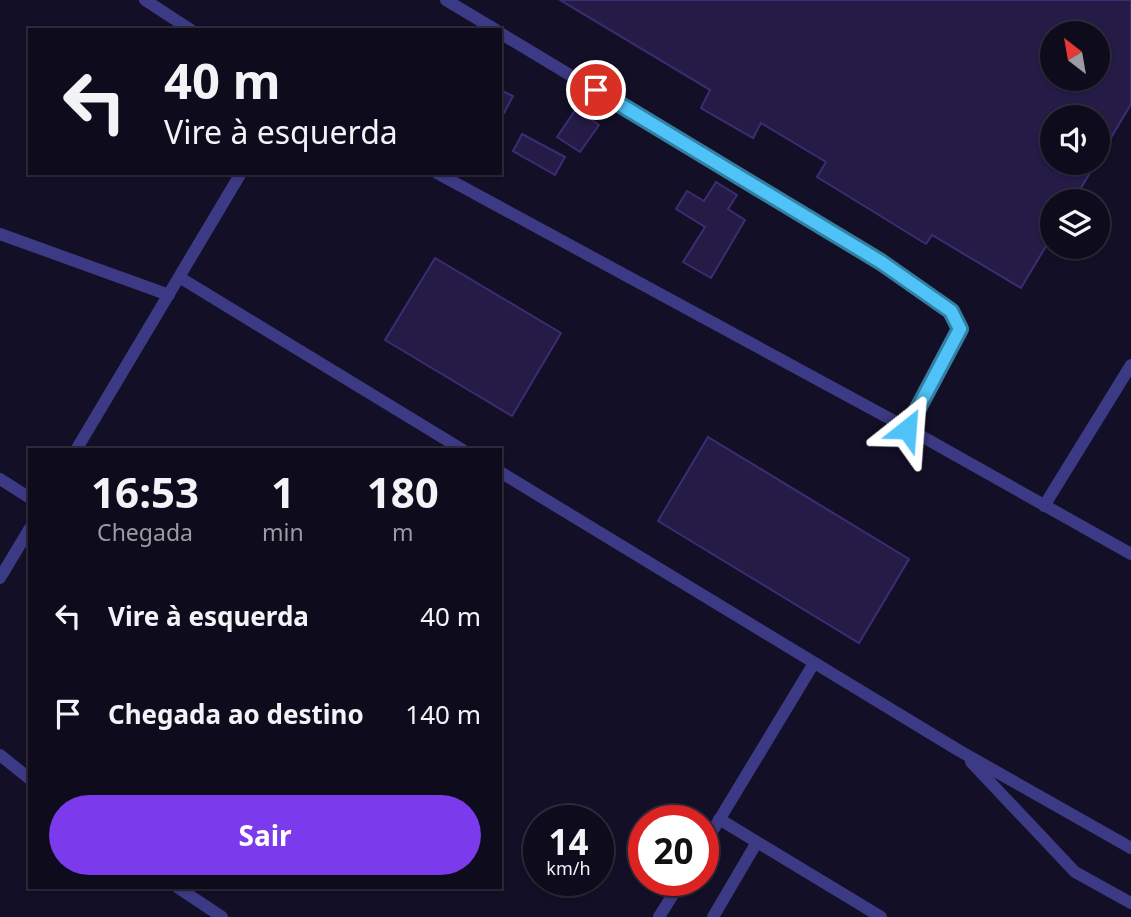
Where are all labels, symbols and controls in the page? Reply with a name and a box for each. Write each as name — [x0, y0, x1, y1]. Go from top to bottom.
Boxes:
north arrow — [1040, 21, 1110, 91]
map controls — [1040, 21, 1110, 259]
text: 40 m — [164, 47, 281, 113]
icon: left — [49, 56, 140, 147]
pin — [566, 60, 626, 120]
icon: arrive — [577, 71, 615, 109]
button: sound — [1040, 105, 1110, 175]
text: Vire à esquerda — [164, 110, 398, 153]
button: layers — [1040, 189, 1110, 259]
position arrow — [870, 392, 944, 466]
text: 16:53 — [91, 463, 199, 520]
text: 1 — [271, 463, 295, 520]
text: 180 — [367, 463, 439, 520]
text: Chegada — [97, 516, 193, 548]
text: min — [262, 516, 304, 548]
text: m — [392, 516, 414, 548]
icon: left — [49, 597, 87, 635]
text: Vire à esquerda — [108, 598, 309, 634]
text: 40 m — [420, 598, 481, 634]
icon: arrive — [49, 695, 87, 733]
text: Chegada ao destino — [108, 696, 364, 732]
text: 140 m — [405, 696, 481, 732]
button: Sair — [49, 795, 481, 875]
speed limit sign: 20 — [628, 805, 719, 896]
text: 14 — [548, 818, 589, 865]
text: km/h — [546, 856, 591, 880]

